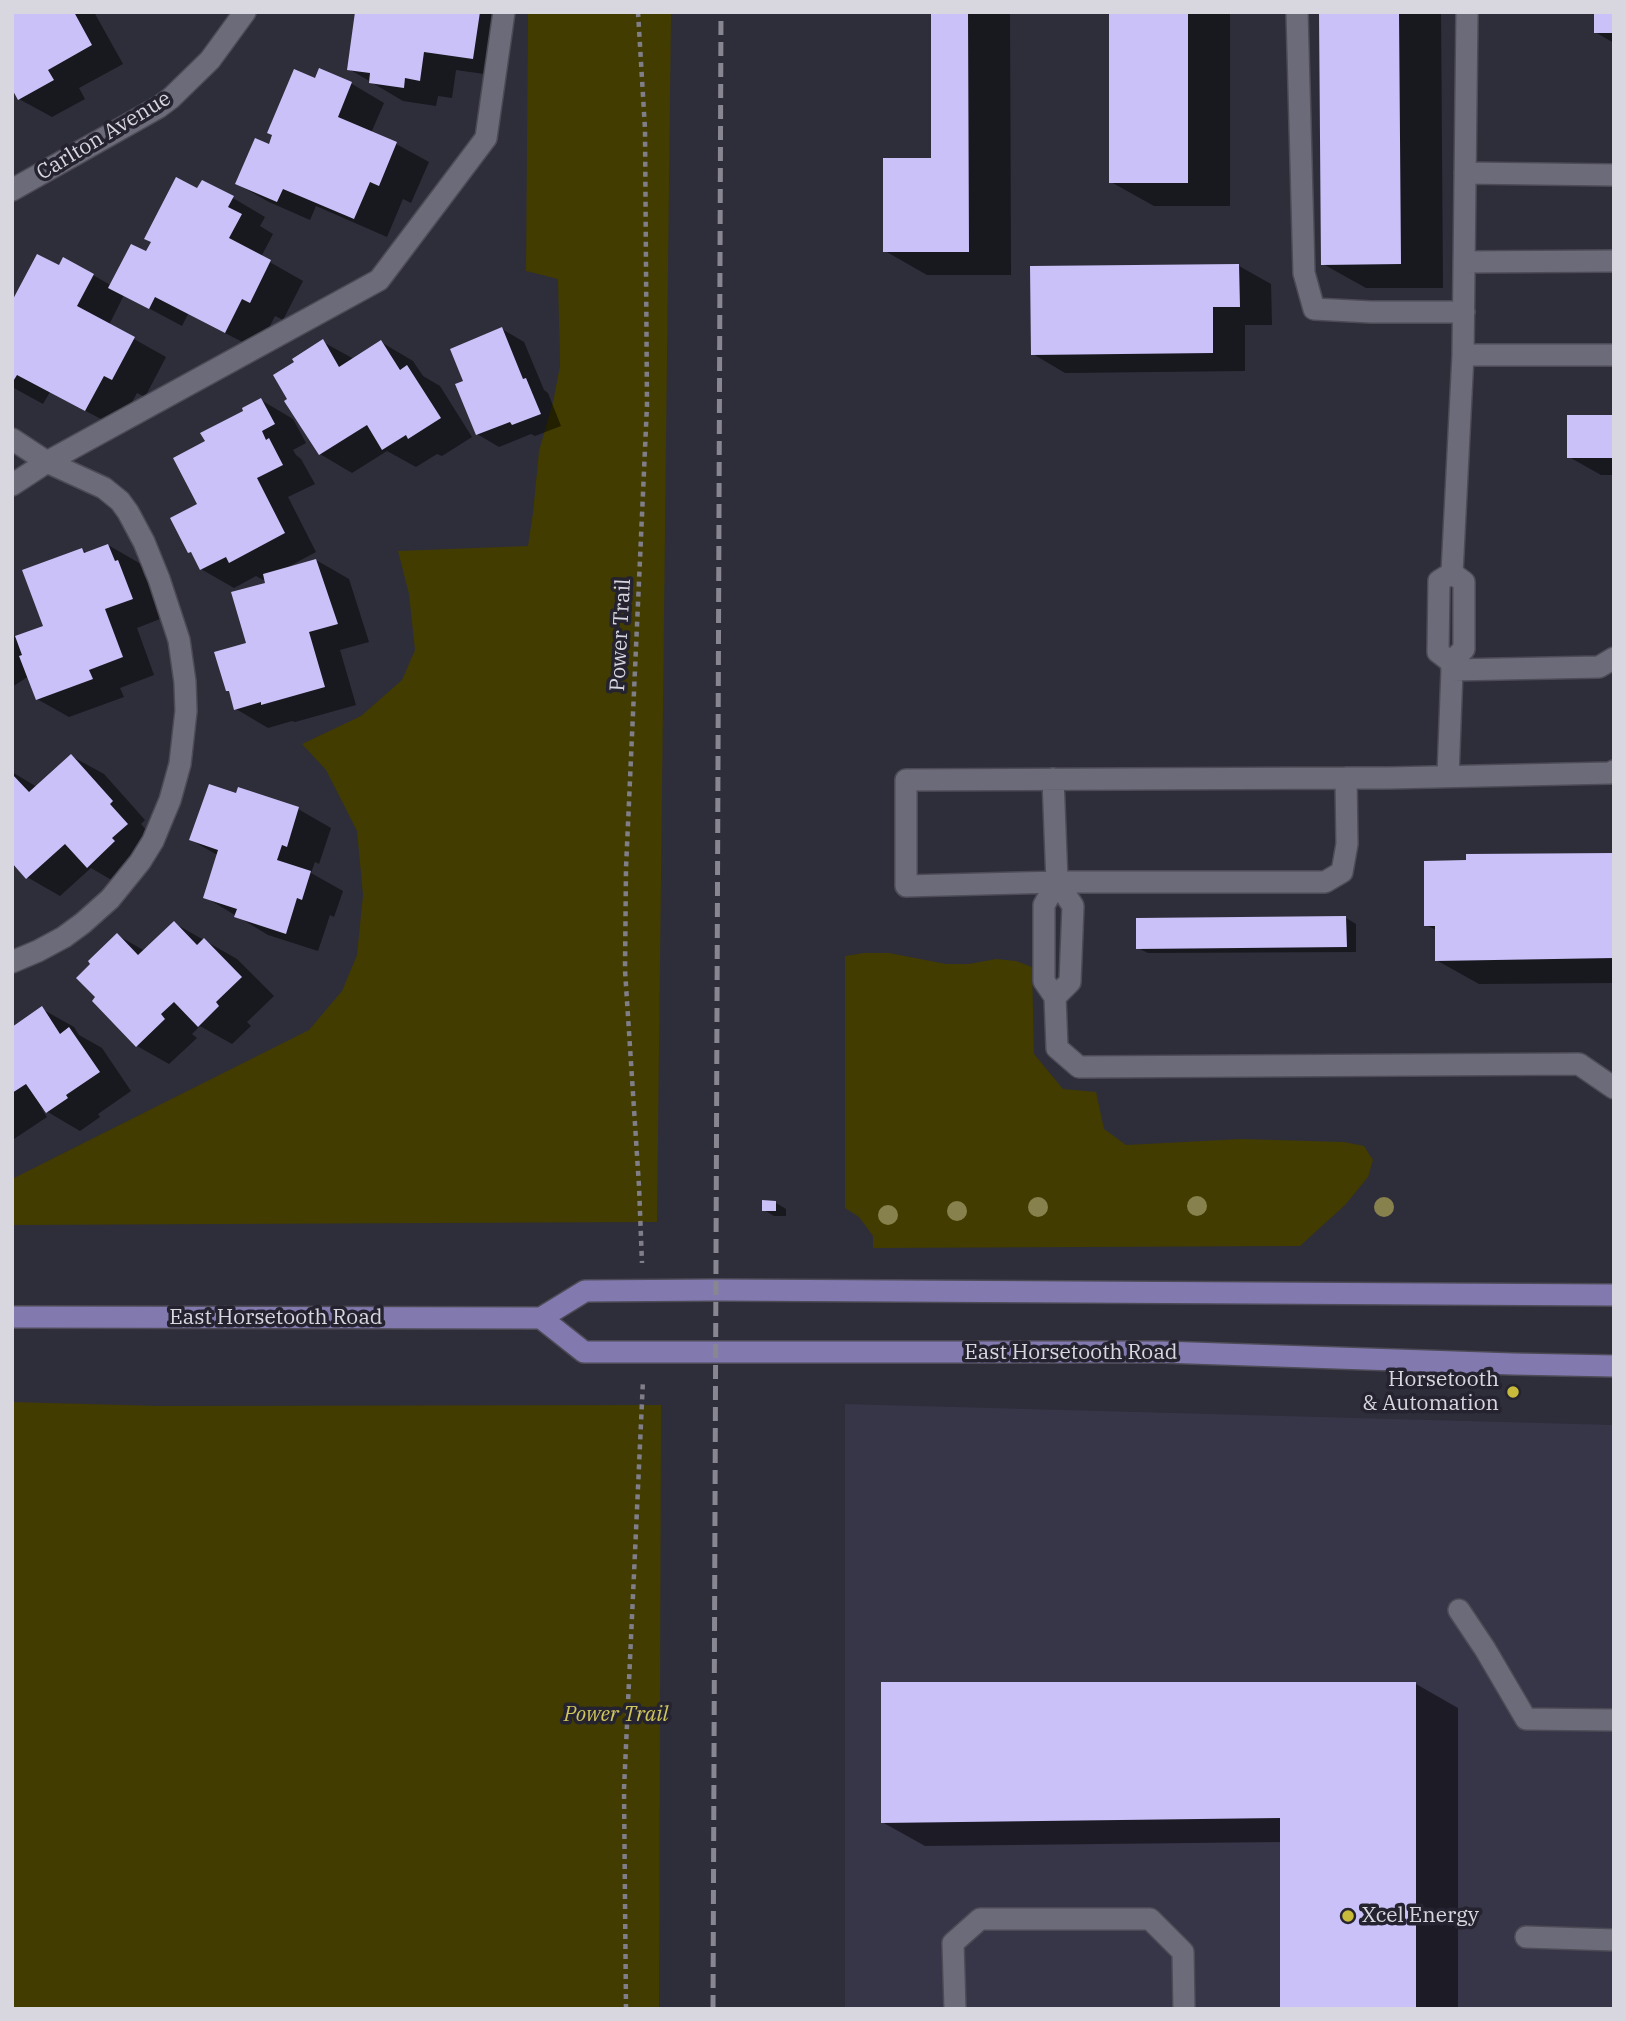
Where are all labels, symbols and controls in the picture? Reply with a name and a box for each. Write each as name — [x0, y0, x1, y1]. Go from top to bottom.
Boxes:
street label: Carlton Avenue — [32, 86, 176, 186]
street label: Power Trail — [605, 578, 637, 692]
street label: East Horsetooth Road — [169, 1305, 383, 1331]
street label: East Horsetooth Road — [964, 1340, 1178, 1366]
place label: Horsetooth & Automation — [1362, 1367, 1499, 1417]
marker: Horsetooth & Automation — [1505, 1384, 1521, 1400]
park label: Power Trail — [564, 1702, 668, 1728]
place label: Xcel Energy — [1362, 1903, 1479, 1929]
marker: Xcel Energy — [1340, 1908, 1356, 1924]

